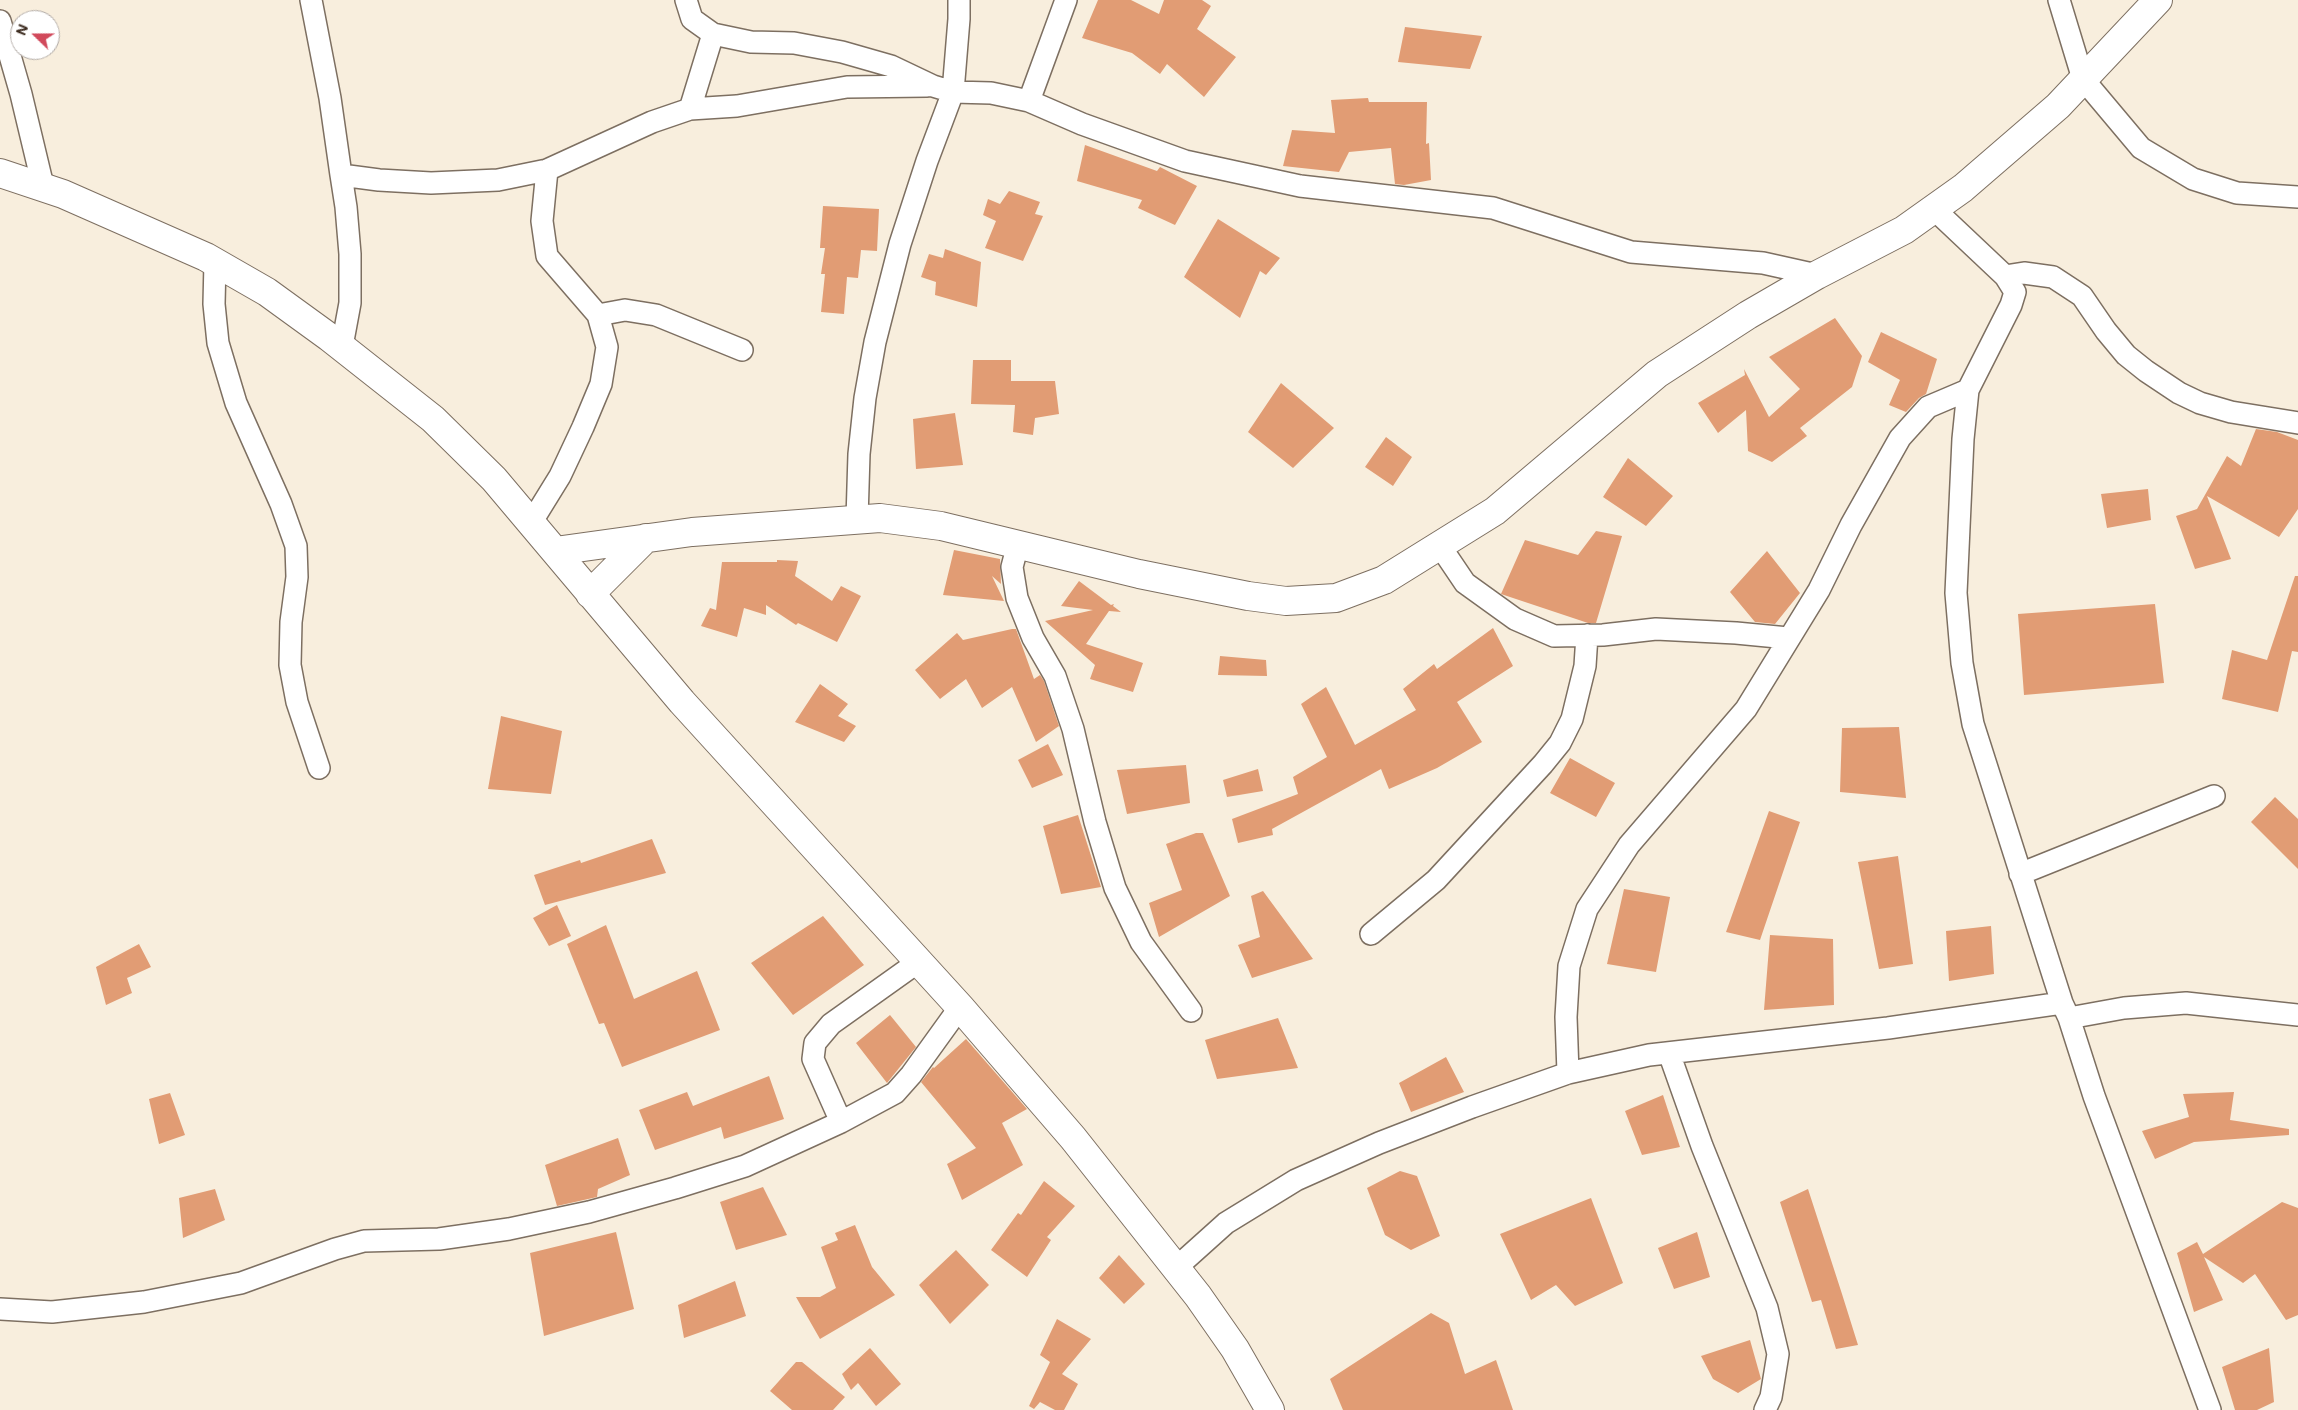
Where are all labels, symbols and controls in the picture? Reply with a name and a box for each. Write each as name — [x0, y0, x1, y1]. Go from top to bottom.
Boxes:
north arrow — [10, 10, 60, 60]
text: N — [11, 21, 32, 38]

